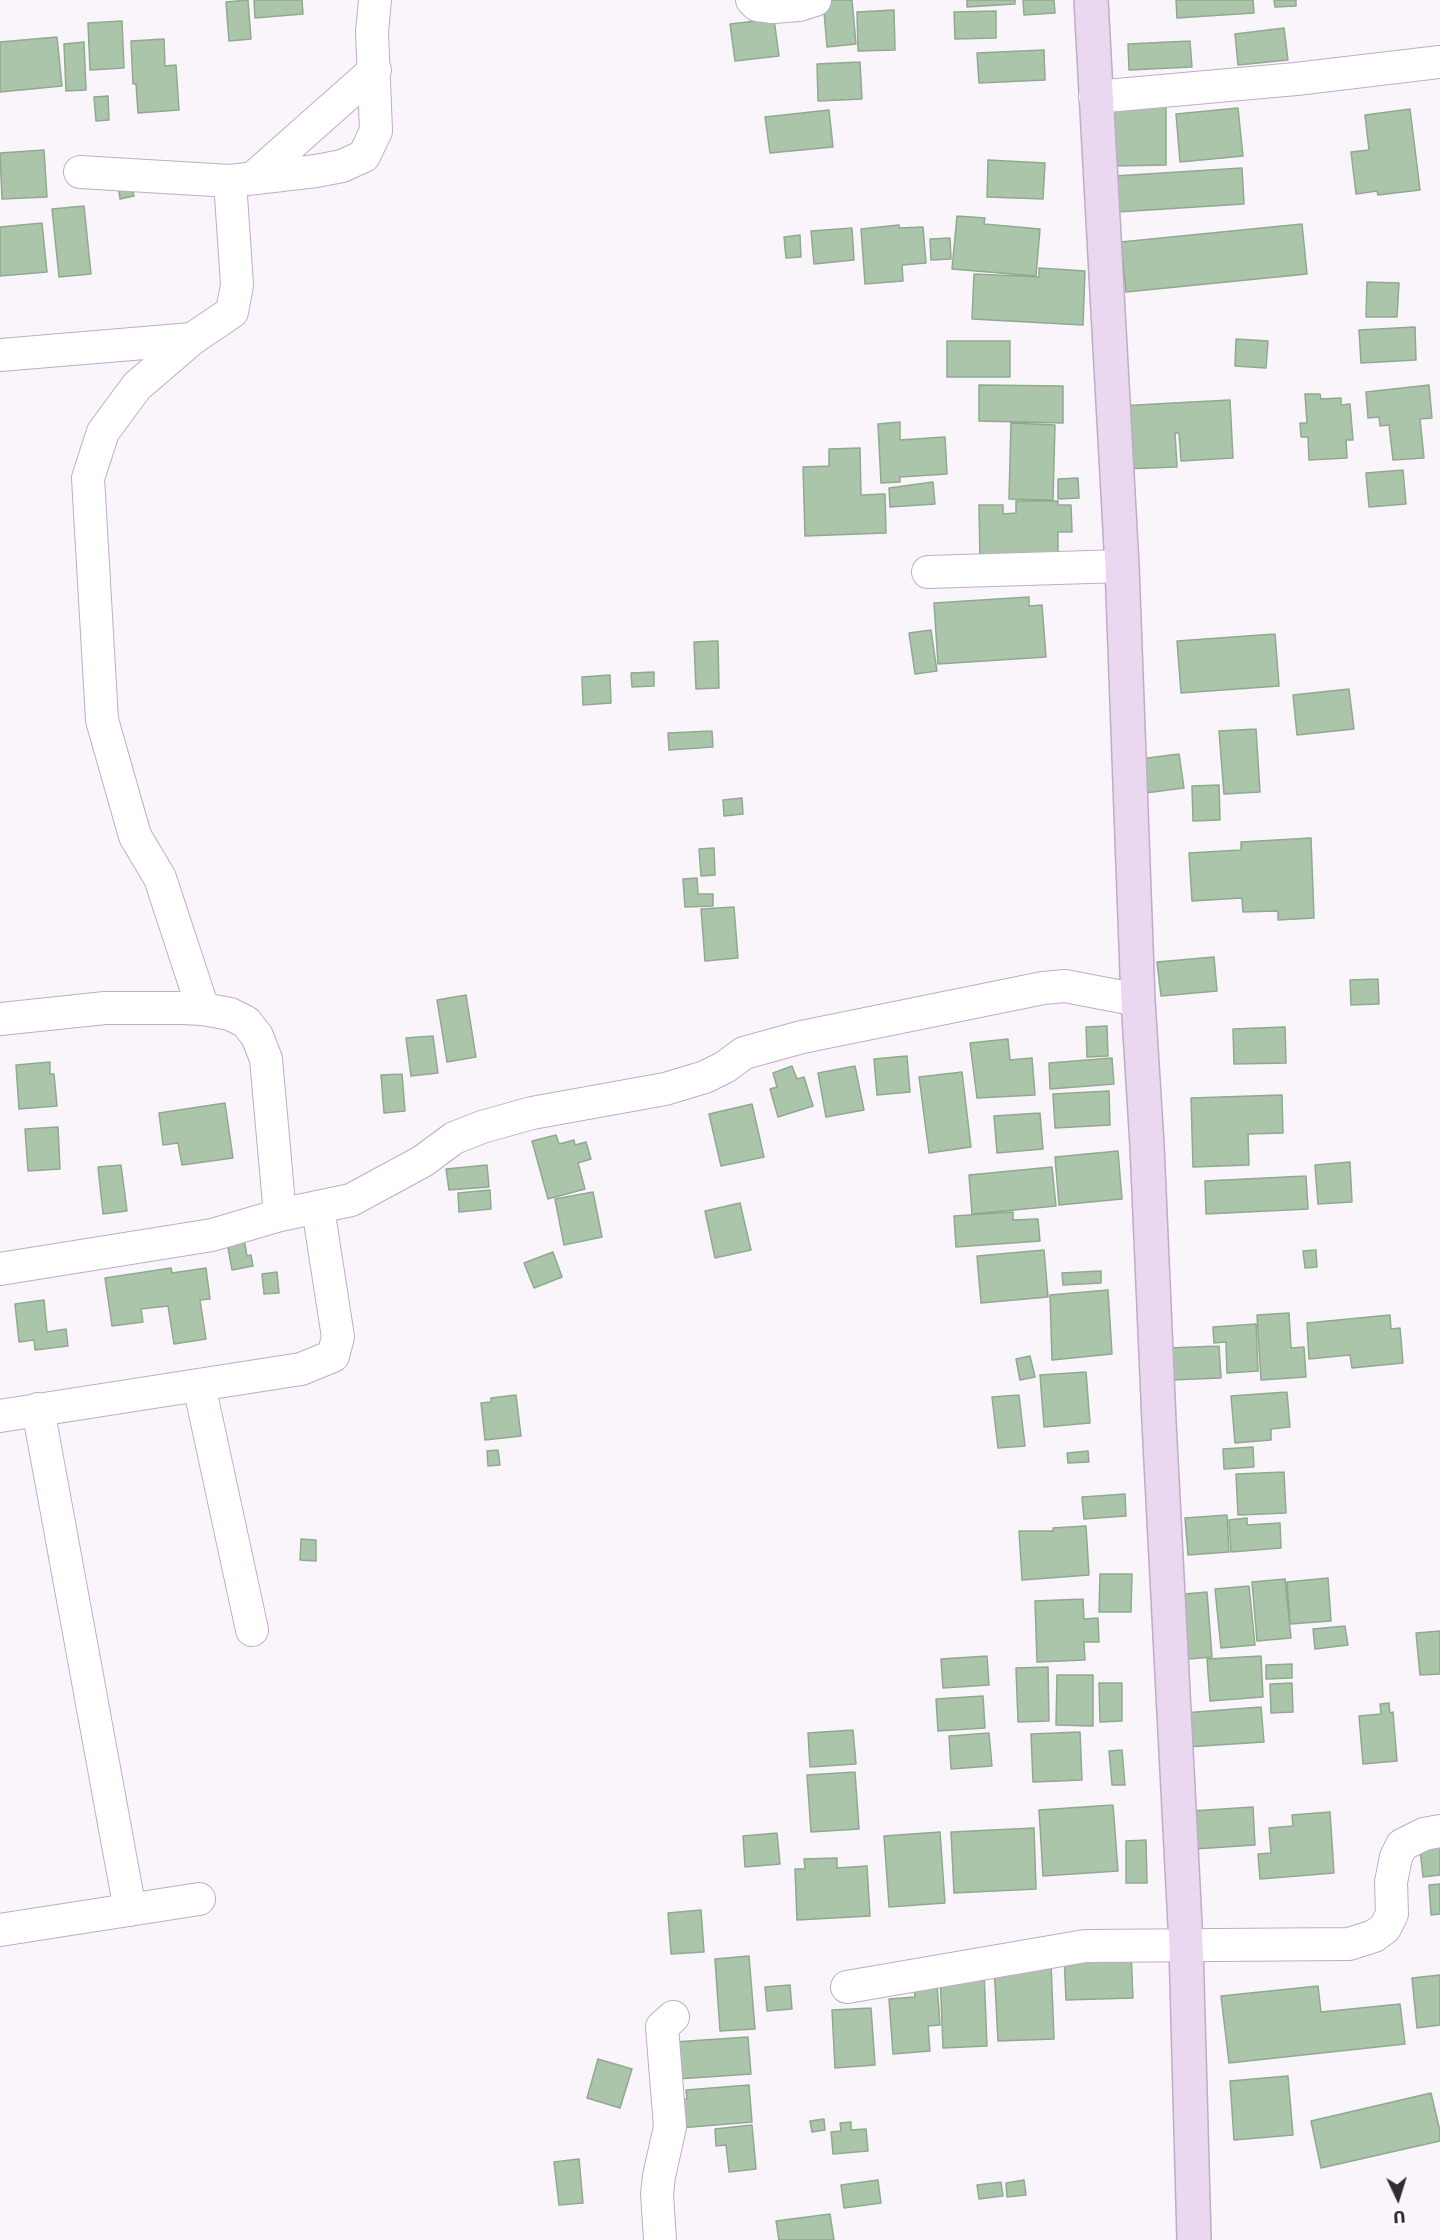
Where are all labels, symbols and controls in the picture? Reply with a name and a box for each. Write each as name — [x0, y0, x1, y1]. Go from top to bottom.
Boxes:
north arrow — [1368, 2168, 1428, 2228]
text: U — [1392, 2207, 1406, 2226]

